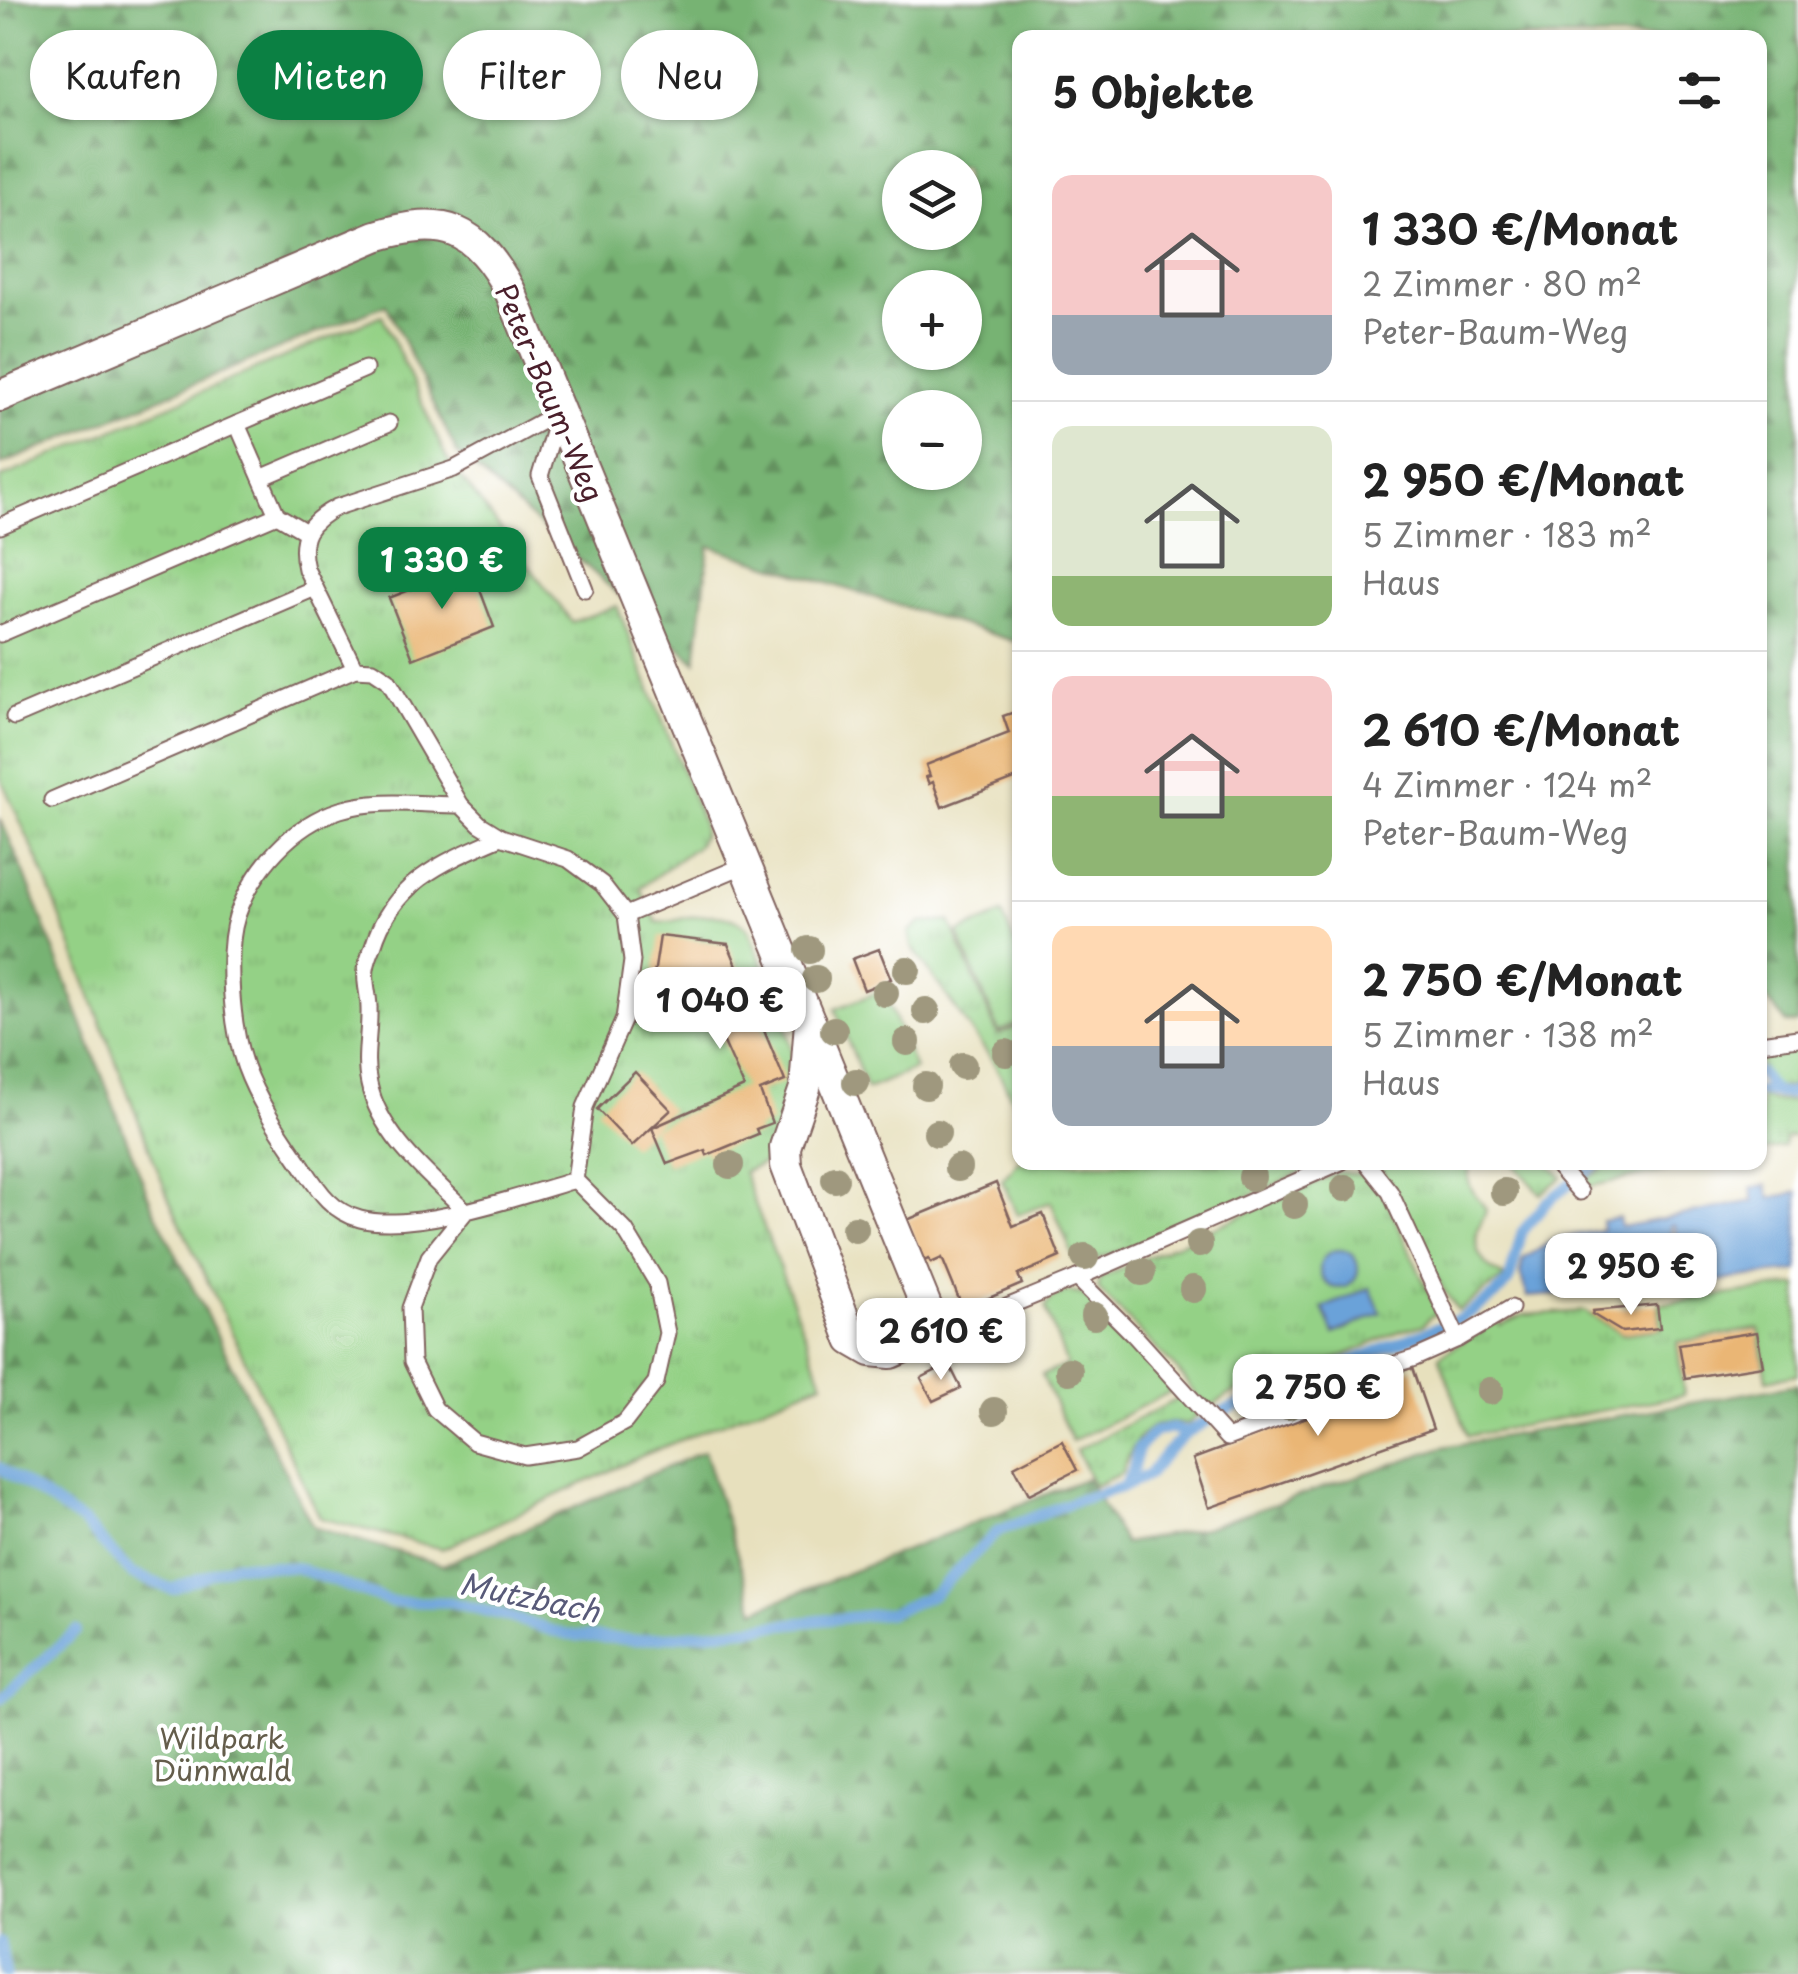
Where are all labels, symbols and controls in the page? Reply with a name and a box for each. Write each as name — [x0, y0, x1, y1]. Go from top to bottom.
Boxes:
chip: Kaufen — [30, 30, 217, 120]
chip: Mieten — [237, 30, 423, 120]
chip: Filter — [443, 30, 601, 120]
chip: Neu — [621, 30, 758, 120]
text: 5 Objekte — [1052, 59, 1254, 122]
icon: filters — [1672, 63, 1727, 118]
map controls — [882, 150, 982, 490]
button: layers — [882, 150, 982, 250]
text: 1 330 €/Monat — [1362, 196, 1678, 259]
icon: home — [1132, 215, 1252, 335]
text: 2 Zimmer · 80 m² — [1362, 259, 1642, 307]
button: + — [882, 270, 982, 370]
street label: Peter-Baum-Weg — [485, 276, 615, 508]
text: Peter-Baum-Weg — [1362, 307, 1628, 355]
button: − — [882, 390, 982, 490]
text: 2 950 €/Monat — [1362, 447, 1685, 510]
icon: home — [1132, 466, 1252, 586]
text: 5 Zimmer · 183 m² — [1362, 510, 1652, 558]
pin: 1 330 € — [350, 527, 534, 612]
text: 1 330 € — [380, 535, 504, 583]
text: Haus — [1362, 558, 1440, 606]
text: 2 610 €/Monat — [1362, 697, 1680, 760]
icon: home — [1132, 716, 1252, 836]
text: 4 Zimmer · 124 m² — [1362, 760, 1652, 808]
text: Peter-Baum-Weg — [1362, 808, 1628, 856]
text: 2 750 €/Monat — [1362, 947, 1683, 1010]
icon: home — [1132, 966, 1252, 1086]
pin: 1 040 € — [628, 967, 812, 1052]
text: 1 040 € — [656, 975, 784, 1023]
text: 5 Zimmer · 138 m² — [1362, 1010, 1654, 1058]
text: Haus — [1362, 1058, 1440, 1106]
pin: 2 950 € — [1539, 1233, 1723, 1318]
text: 2 950 € — [1567, 1241, 1695, 1289]
pin: 2 610 € — [849, 1298, 1033, 1383]
text: 2 610 € — [879, 1306, 1003, 1354]
pin: 2 750 € — [1226, 1354, 1410, 1439]
text: 2 750 € — [1255, 1362, 1381, 1410]
water label: Mutzbach — [456, 1559, 604, 1633]
park label: Wildpark Dünnwald — [153, 1716, 291, 1791]

